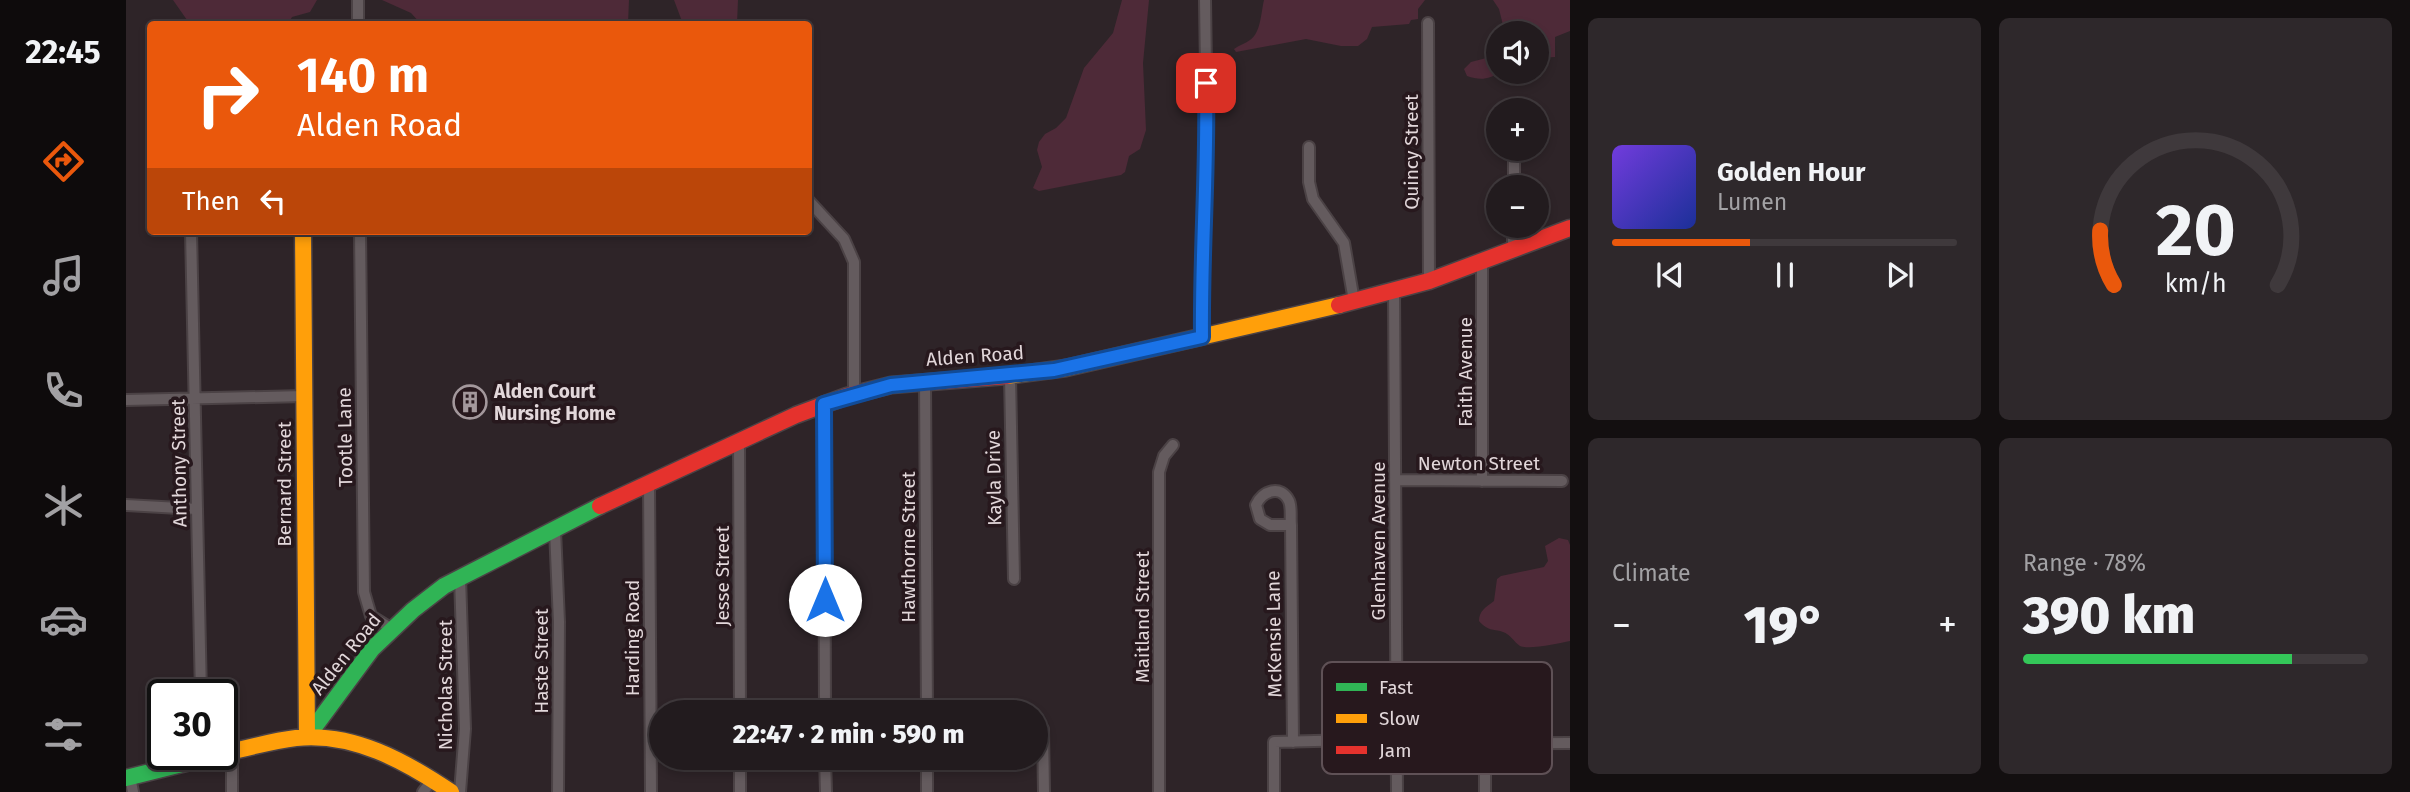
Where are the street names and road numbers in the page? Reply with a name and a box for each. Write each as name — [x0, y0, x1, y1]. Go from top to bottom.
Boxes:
street label: Quincy Street — [1400, 94, 1423, 210]
street label: Faith Avenue — [1454, 317, 1477, 427]
street label: Alden Road — [925, 341, 1025, 371]
street label: Tootle Lane — [333, 387, 357, 487]
street label: Anthony Street — [166, 399, 192, 527]
street label: Bernard Street — [273, 421, 296, 547]
street label: Kayla Drive — [982, 430, 1006, 526]
street label: Newton Street — [1418, 452, 1540, 475]
street label: Glenhaven Avenue — [1367, 462, 1390, 621]
street label: Hawthorne Street — [897, 471, 920, 623]
street label: Jesse Street — [711, 526, 734, 626]
street label: Maitland Street — [1131, 551, 1154, 683]
street label: McKensie Lane — [1261, 570, 1287, 698]
street label: Harding Road — [621, 580, 644, 696]
street label: Haste Street — [530, 608, 553, 714]
street label: Alden Road — [306, 609, 386, 699]
street label: Nicholas Street — [434, 620, 457, 750]

